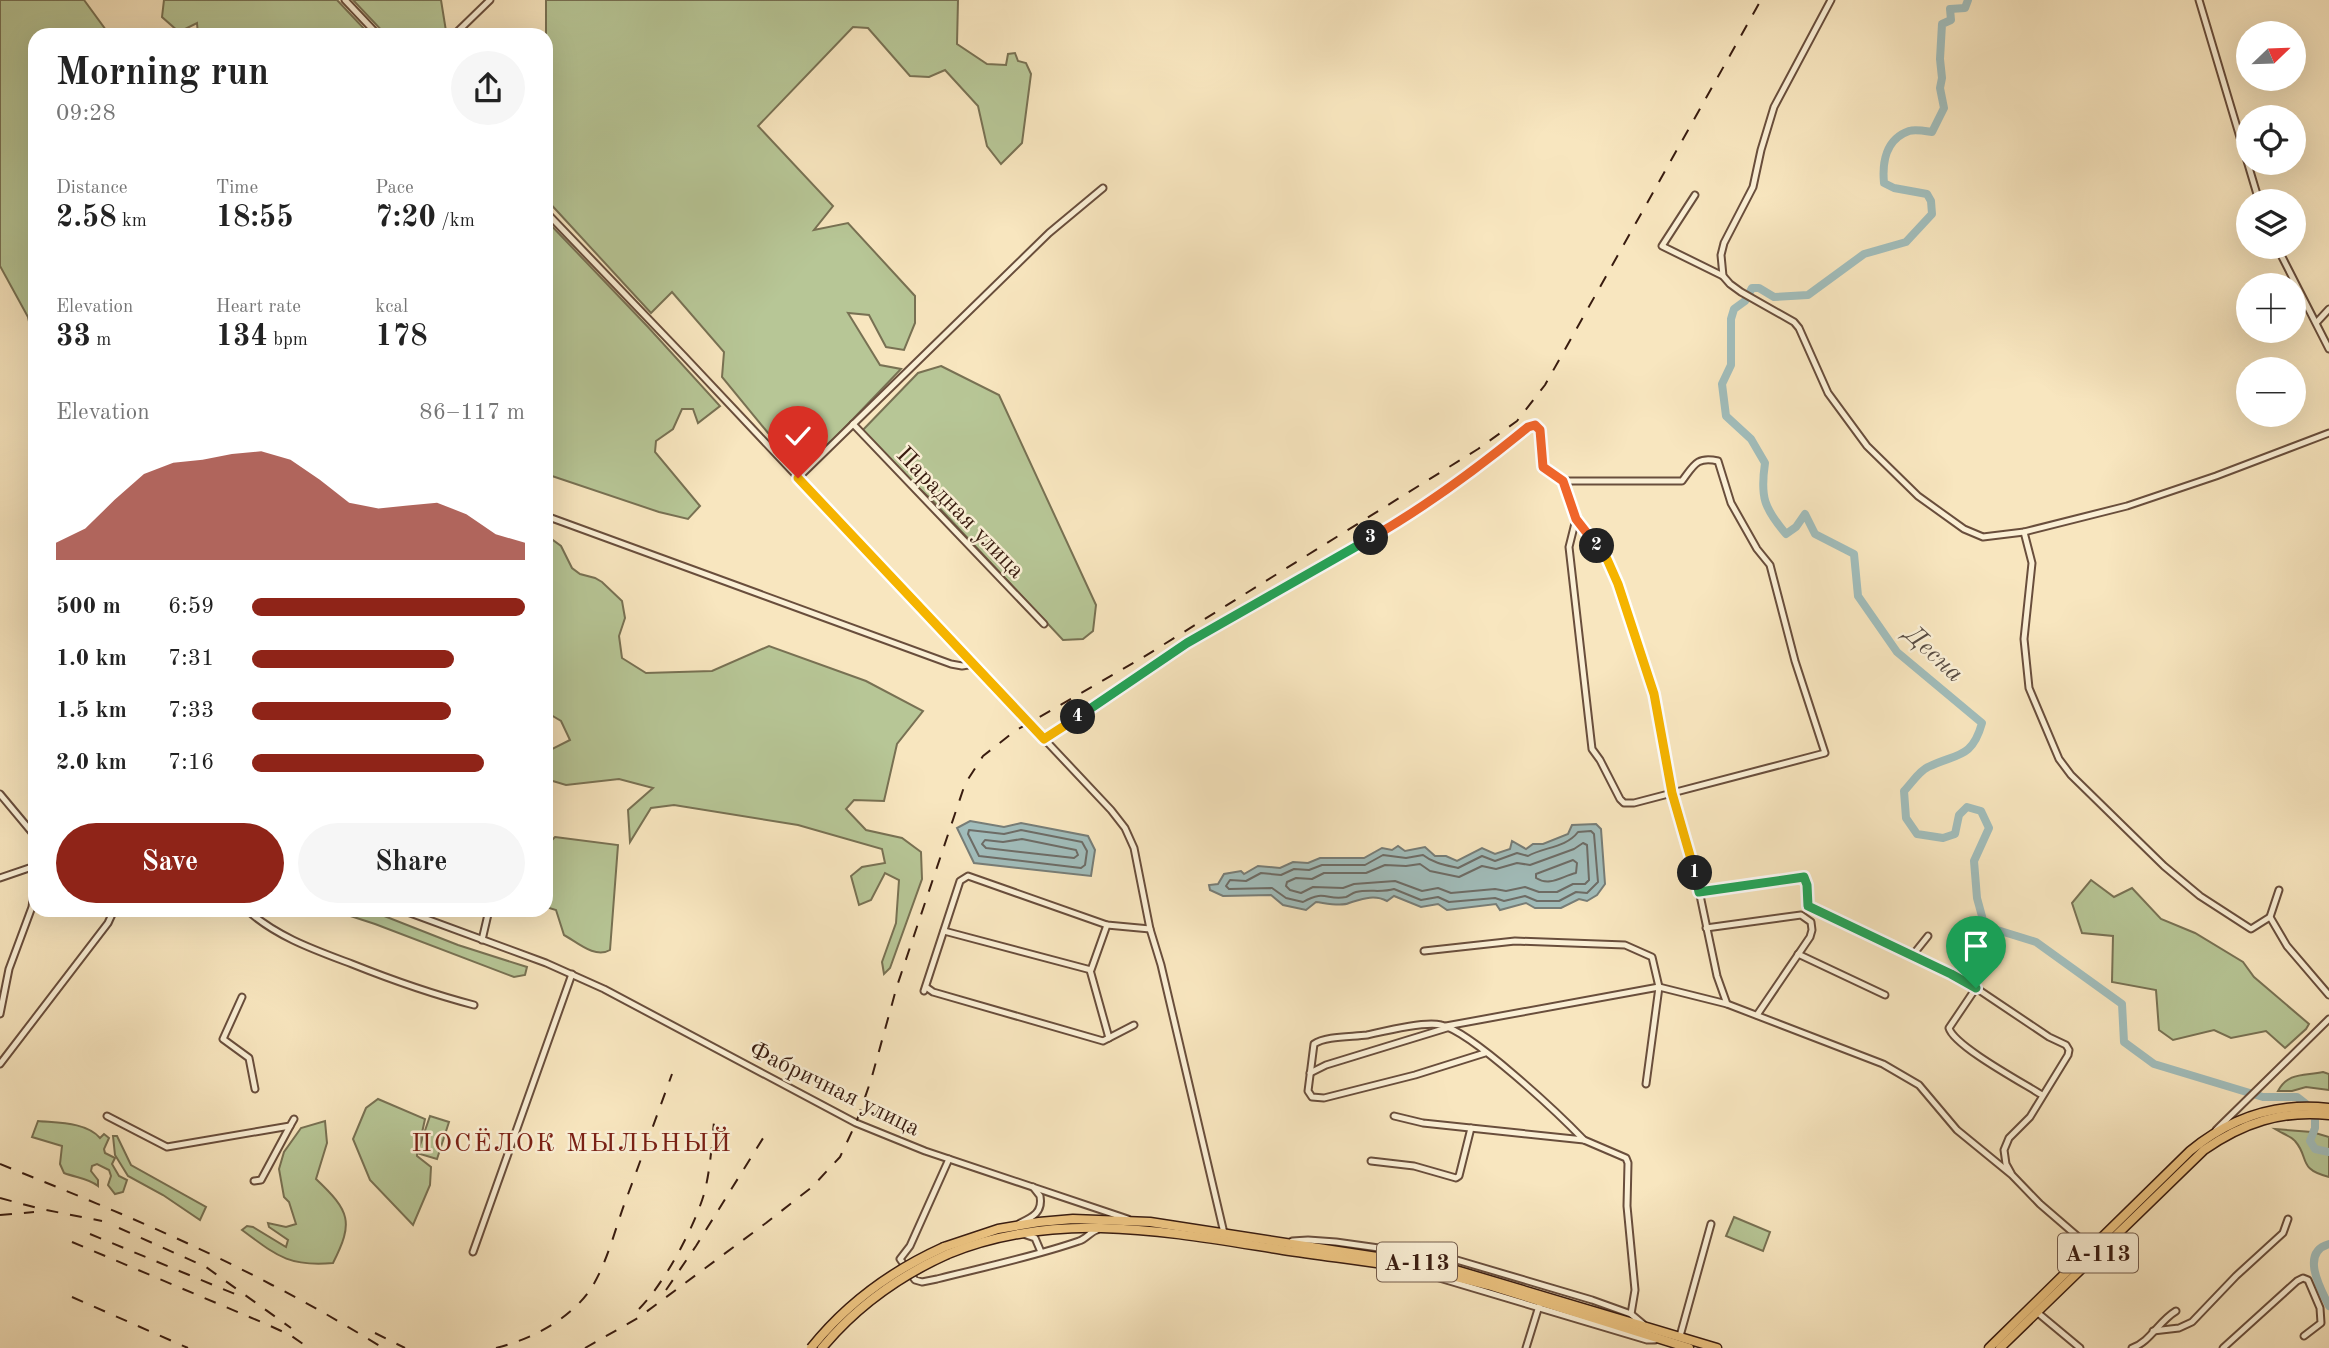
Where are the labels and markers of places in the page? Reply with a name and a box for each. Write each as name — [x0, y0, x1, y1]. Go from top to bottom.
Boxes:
pin — [768, 406, 828, 478]
pin: 3 — [1354, 520, 1388, 556]
pin: 2 — [1580, 528, 1614, 564]
pin: 4 — [1060, 700, 1096, 734]
pin: 1 — [1678, 856, 1712, 890]
pin — [1946, 916, 2006, 988]

